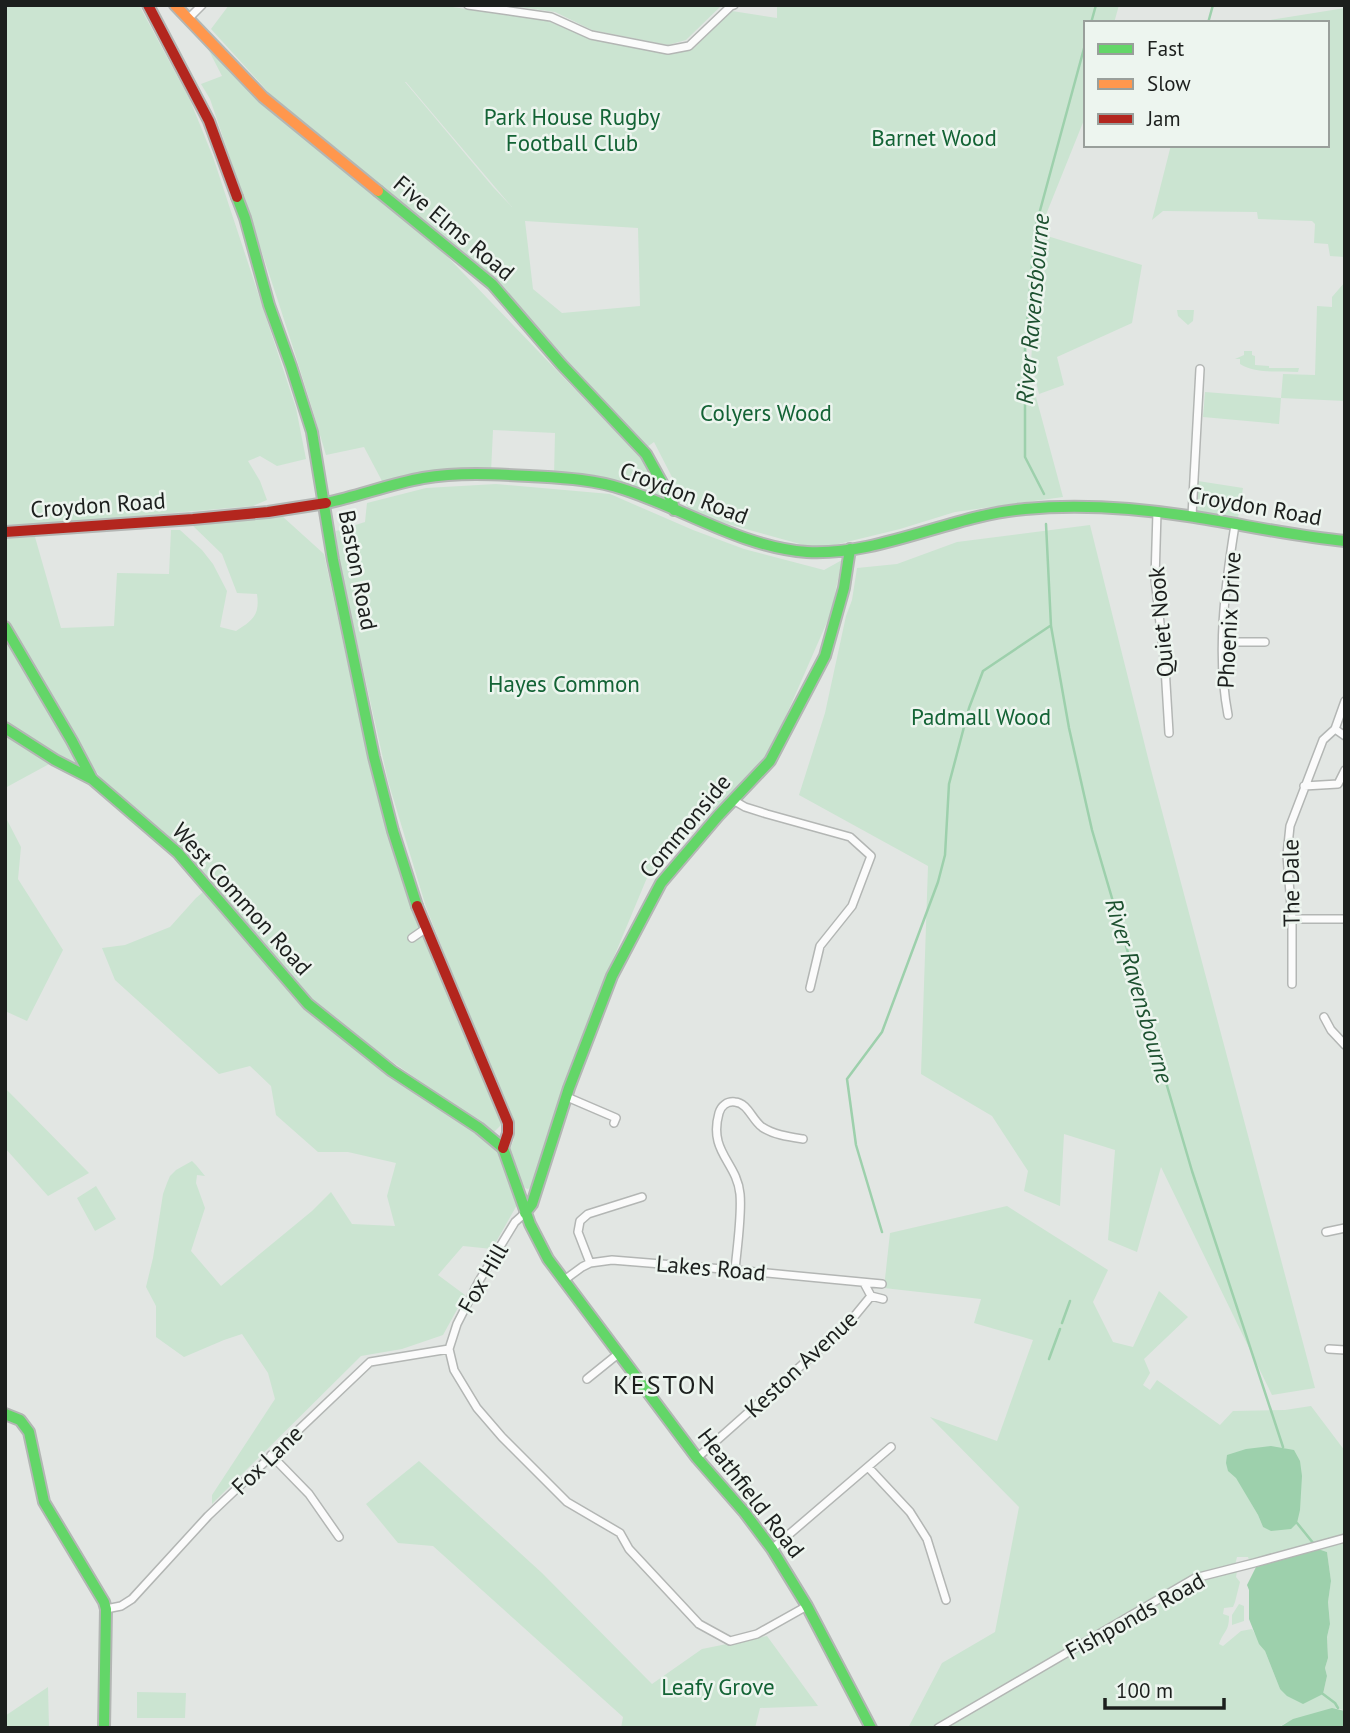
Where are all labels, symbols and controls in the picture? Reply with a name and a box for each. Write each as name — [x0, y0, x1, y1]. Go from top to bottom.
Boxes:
legend — [1084, 21, 1329, 147]
text: Fast — [1147, 35, 1184, 62]
text: Slow — [1147, 70, 1191, 97]
park label: Park House Rugby Football Club — [484, 102, 661, 157]
text: Jam — [1146, 105, 1181, 132]
park label: Barnet Wood — [871, 123, 997, 152]
street label: Five Elms Road — [388, 169, 521, 287]
water label: River Ravensbourne — [1009, 212, 1056, 406]
park label: Colyers Wood — [700, 398, 832, 427]
street label: Croydon Road — [616, 455, 753, 530]
street label: Croydon Road — [1186, 479, 1324, 532]
street label: Croydon Road — [29, 485, 167, 524]
street label: Baston Road — [333, 507, 384, 632]
street label: Phoenix Drive — [1210, 551, 1247, 689]
street label: Quiet Nook — [1141, 565, 1180, 679]
park label: Hayes Common — [488, 669, 640, 698]
park label: Padmall Wood — [911, 702, 1051, 731]
street label: Commonside — [633, 768, 736, 884]
street label: West Common Road — [166, 816, 318, 981]
street label: The Dale — [1275, 839, 1306, 927]
water label: River Ravensbourne — [1098, 895, 1181, 1087]
street label: Fox Hill — [451, 1237, 514, 1318]
street label: Lakes Road — [655, 1248, 767, 1287]
street label: Keston Avenue — [738, 1304, 863, 1423]
district label: KESTON — [613, 1368, 717, 1401]
street label: Fox Lane — [225, 1419, 308, 1501]
street label: Heathfield Road — [692, 1422, 811, 1563]
street label: Fishponds Road — [1060, 1565, 1209, 1666]
scale bar — [1105, 1666, 1224, 1710]
park label: Leafy Grove — [661, 1672, 775, 1701]
text: 100 m — [1116, 1677, 1173, 1704]

